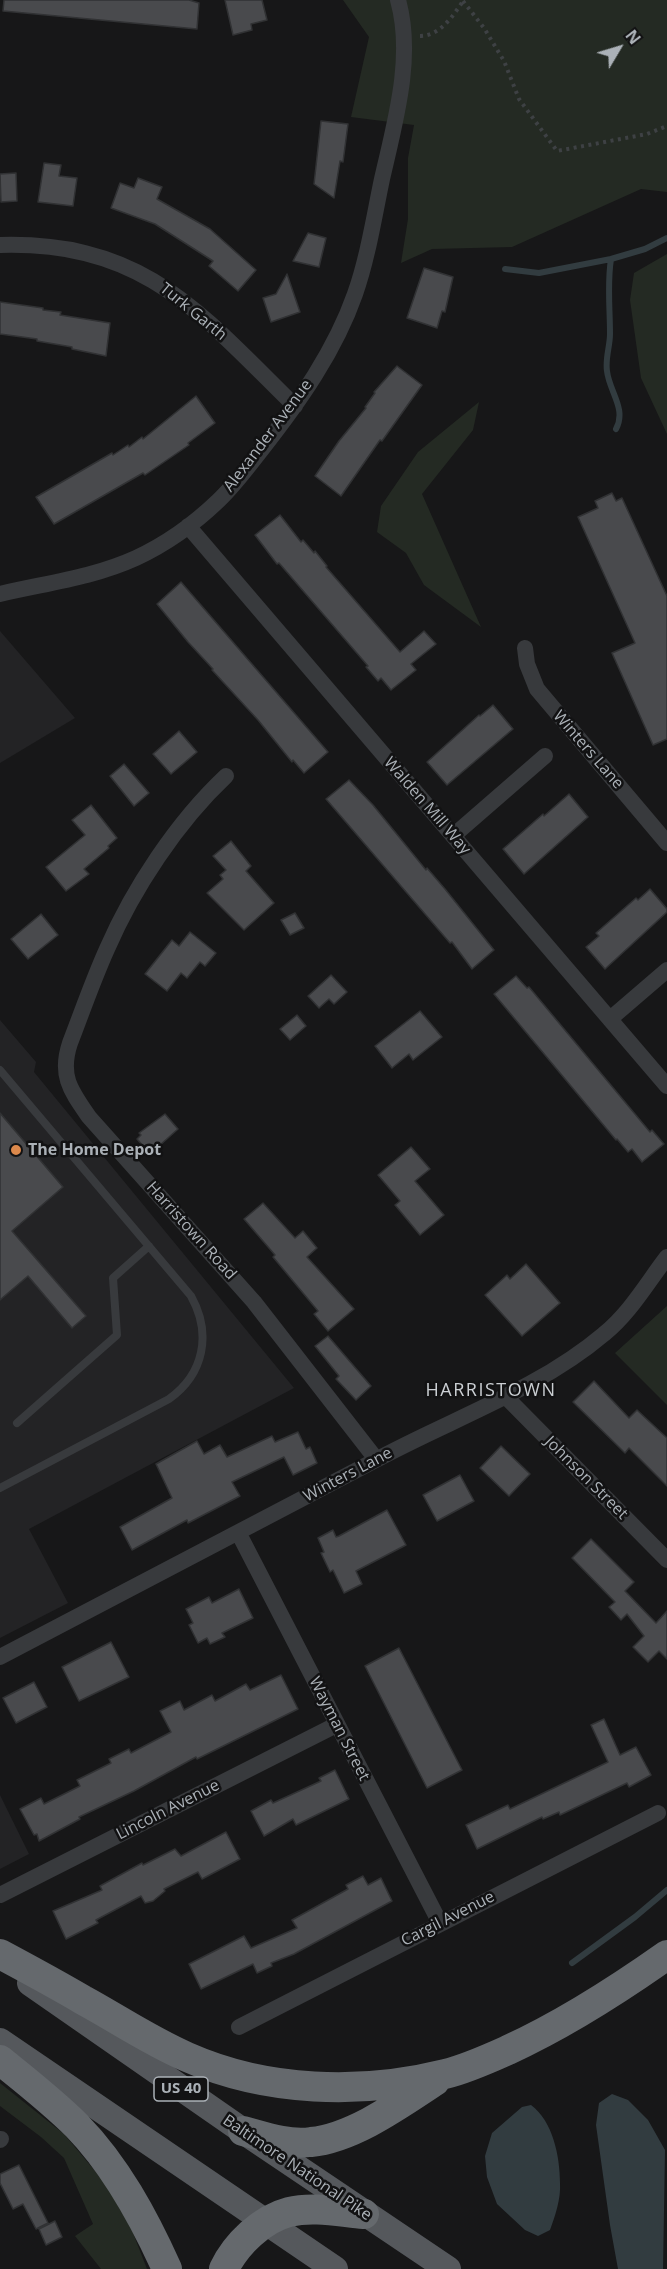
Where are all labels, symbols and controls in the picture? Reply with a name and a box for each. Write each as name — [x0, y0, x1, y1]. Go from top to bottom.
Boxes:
north arrow — [589, 18, 649, 78]
text: N — [621, 25, 646, 49]
street label: Turk Garth — [156, 279, 230, 345]
street label: Alexander Avenue — [220, 376, 316, 496]
street label: Winters Lane — [549, 707, 627, 793]
street label: Walden Mill Way — [379, 753, 475, 859]
place label: The Home Depot — [28, 1140, 161, 1160]
marker: The Home Depot — [9, 1143, 23, 1157]
street label: Harristown Road — [142, 1178, 240, 1284]
district label: HARRISTOWN — [426, 1380, 556, 1402]
street label: Johnson Street — [541, 1433, 631, 1523]
street label: Winters Lane — [300, 1444, 396, 1506]
street label: Wayman Street — [305, 1674, 373, 1784]
street label: Lincoln Avenue — [113, 1776, 223, 1844]
street label: Cargil Avenue — [398, 1887, 498, 1951]
road number: US 40 — [154, 2077, 208, 2101]
street label: Baltimore National Pike — [219, 2111, 375, 2225]

